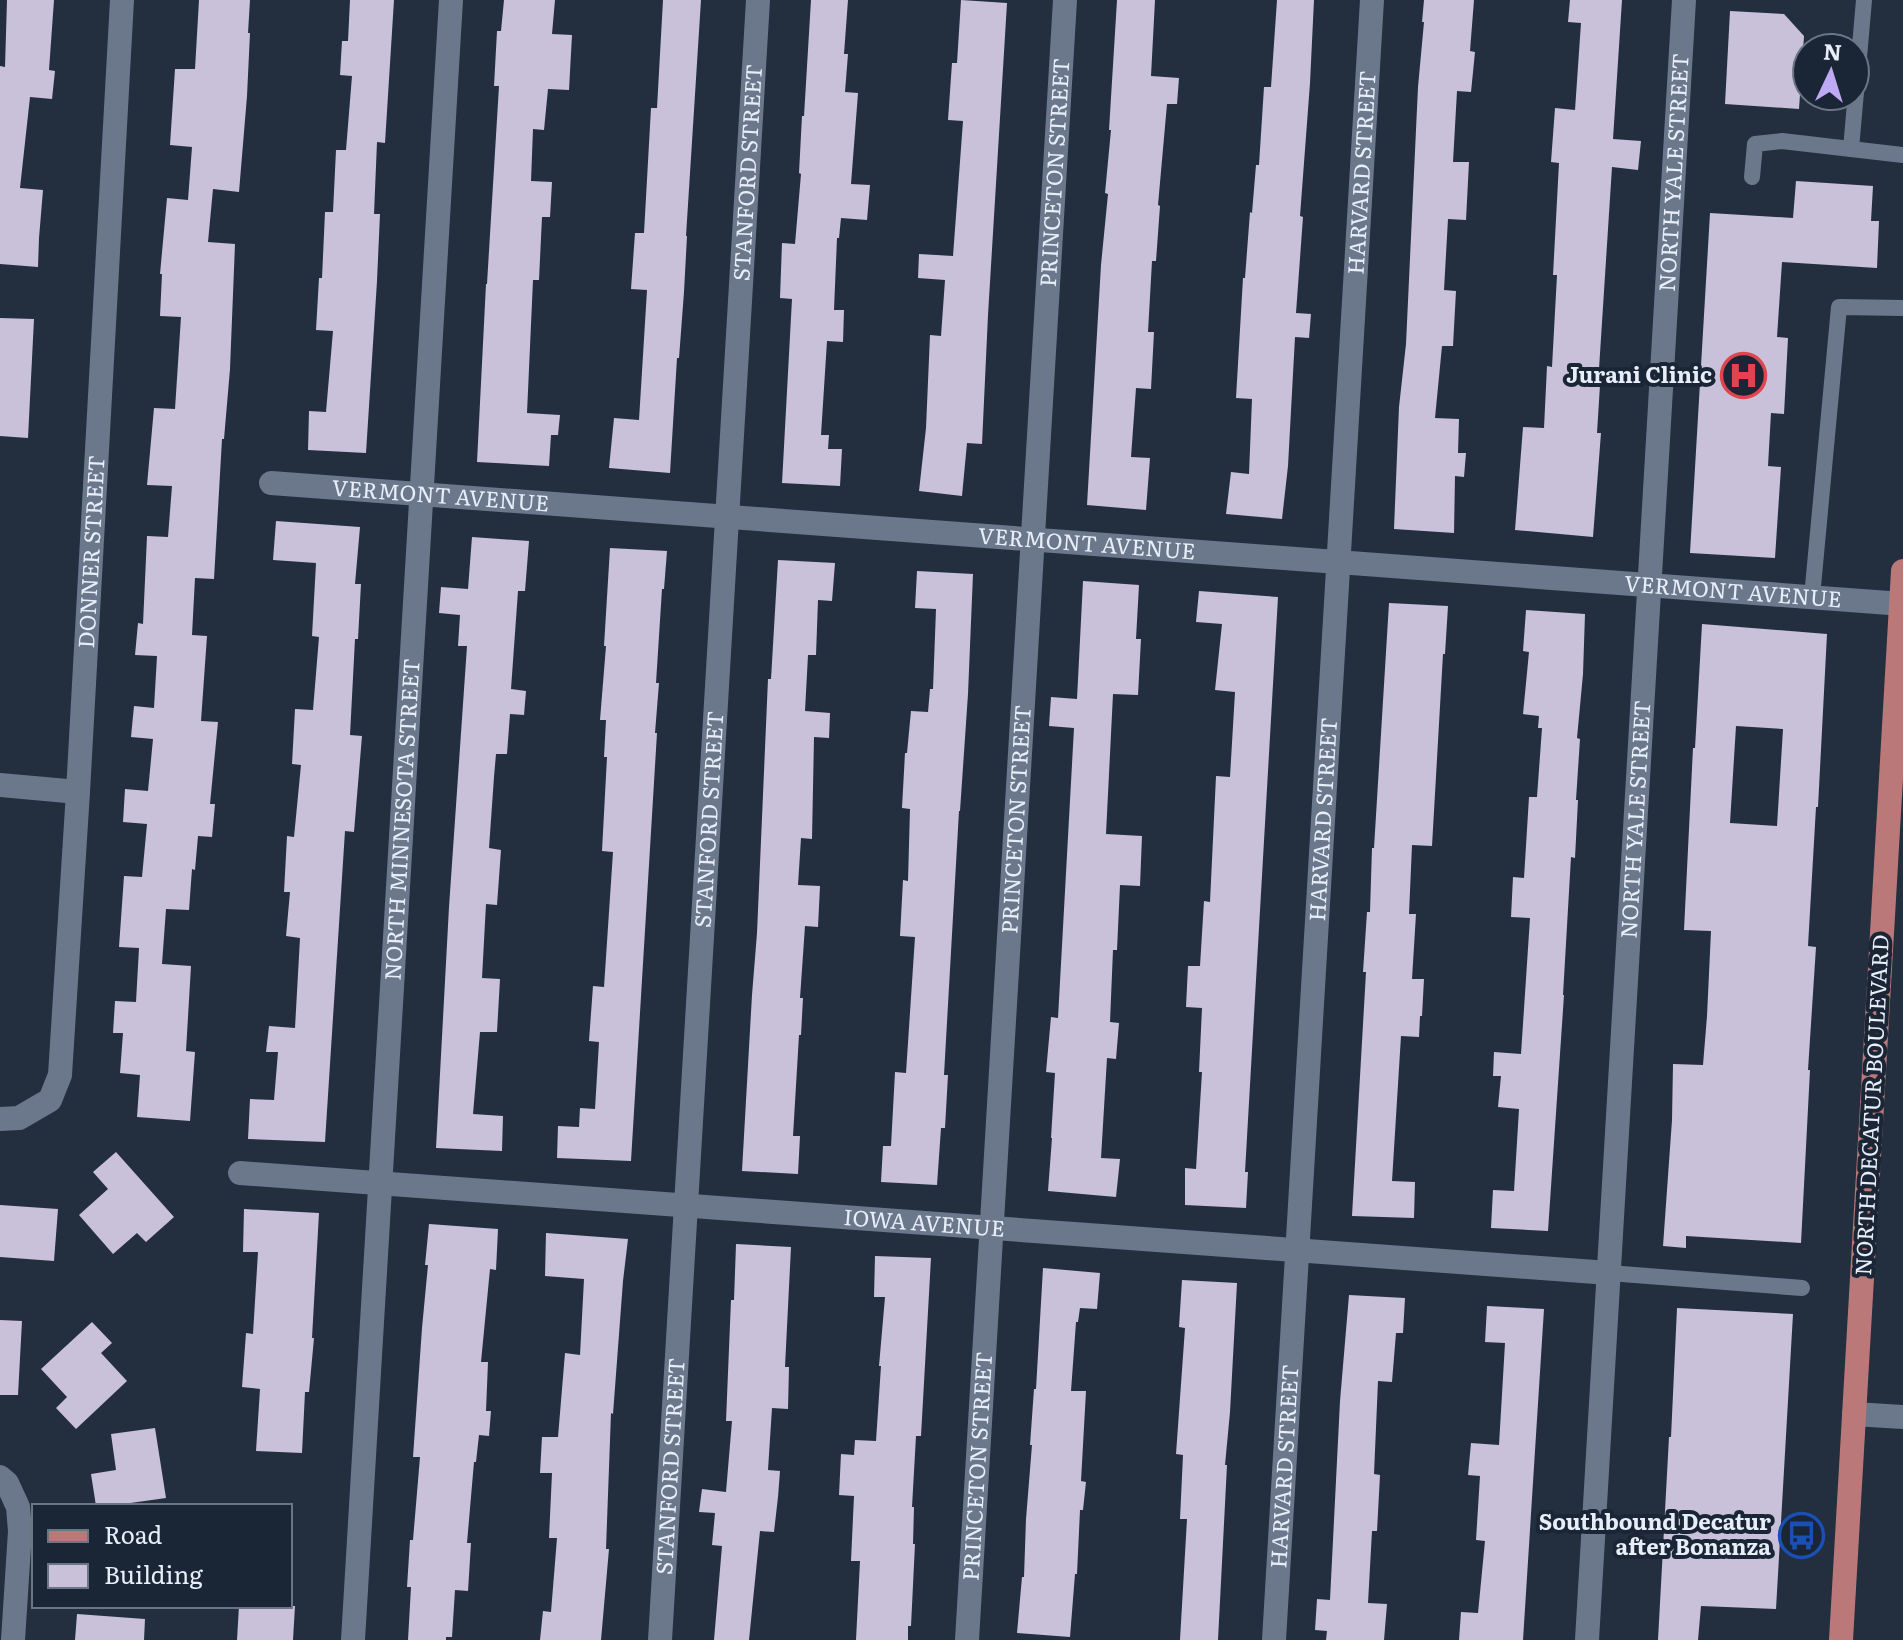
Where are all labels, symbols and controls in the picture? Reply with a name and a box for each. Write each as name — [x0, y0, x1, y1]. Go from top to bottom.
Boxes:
north arrow — [1791, 32, 1871, 112]
text: N — [1822, 33, 1843, 68]
street label: NORTH YALE STREET — [1649, 52, 1696, 293]
street label: PRINCETON STREET — [1030, 57, 1076, 288]
street label: STANFORD STREET — [723, 63, 769, 282]
street label: HARVARD STREET — [1338, 70, 1383, 275]
hospital icon: Jurani Clinic — [1719, 351, 1767, 399]
place label: Jurani Clinic — [1566, 357, 1712, 390]
street label: DONNER STREET — [68, 454, 112, 649]
street label: VERMONT AVENUE — [331, 470, 551, 519]
street label: VERMONT AVENUE — [977, 517, 1197, 566]
street label: VERMONT AVENUE — [1623, 565, 1843, 614]
street label: NORTH MINNESOTA STREET — [374, 657, 427, 981]
street label: NORTH YALE STREET — [1611, 699, 1658, 939]
street label: PRINCETON STREET — [991, 704, 1038, 935]
street label: STANFORD STREET — [685, 710, 730, 929]
street label: HARVARD STREET — [1299, 717, 1344, 922]
street label: NORTH DECATUR BOULEVARD — [1845, 933, 1896, 1276]
street label: IOWA AVENUE — [842, 1199, 1006, 1244]
street label: PRINCETON STREET — [953, 1351, 999, 1582]
street label: STANFORD STREET — [646, 1357, 692, 1576]
street label: HARVARD STREET — [1260, 1363, 1305, 1569]
legend — [32, 1504, 292, 1608]
place label: Southbound Decatur after Bonanza — [1539, 1504, 1771, 1562]
bus stop icon: Southbound Decatur after Bonanza — [1778, 1511, 1826, 1559]
text: Road — [104, 1516, 163, 1551]
text: Building — [104, 1556, 203, 1591]

